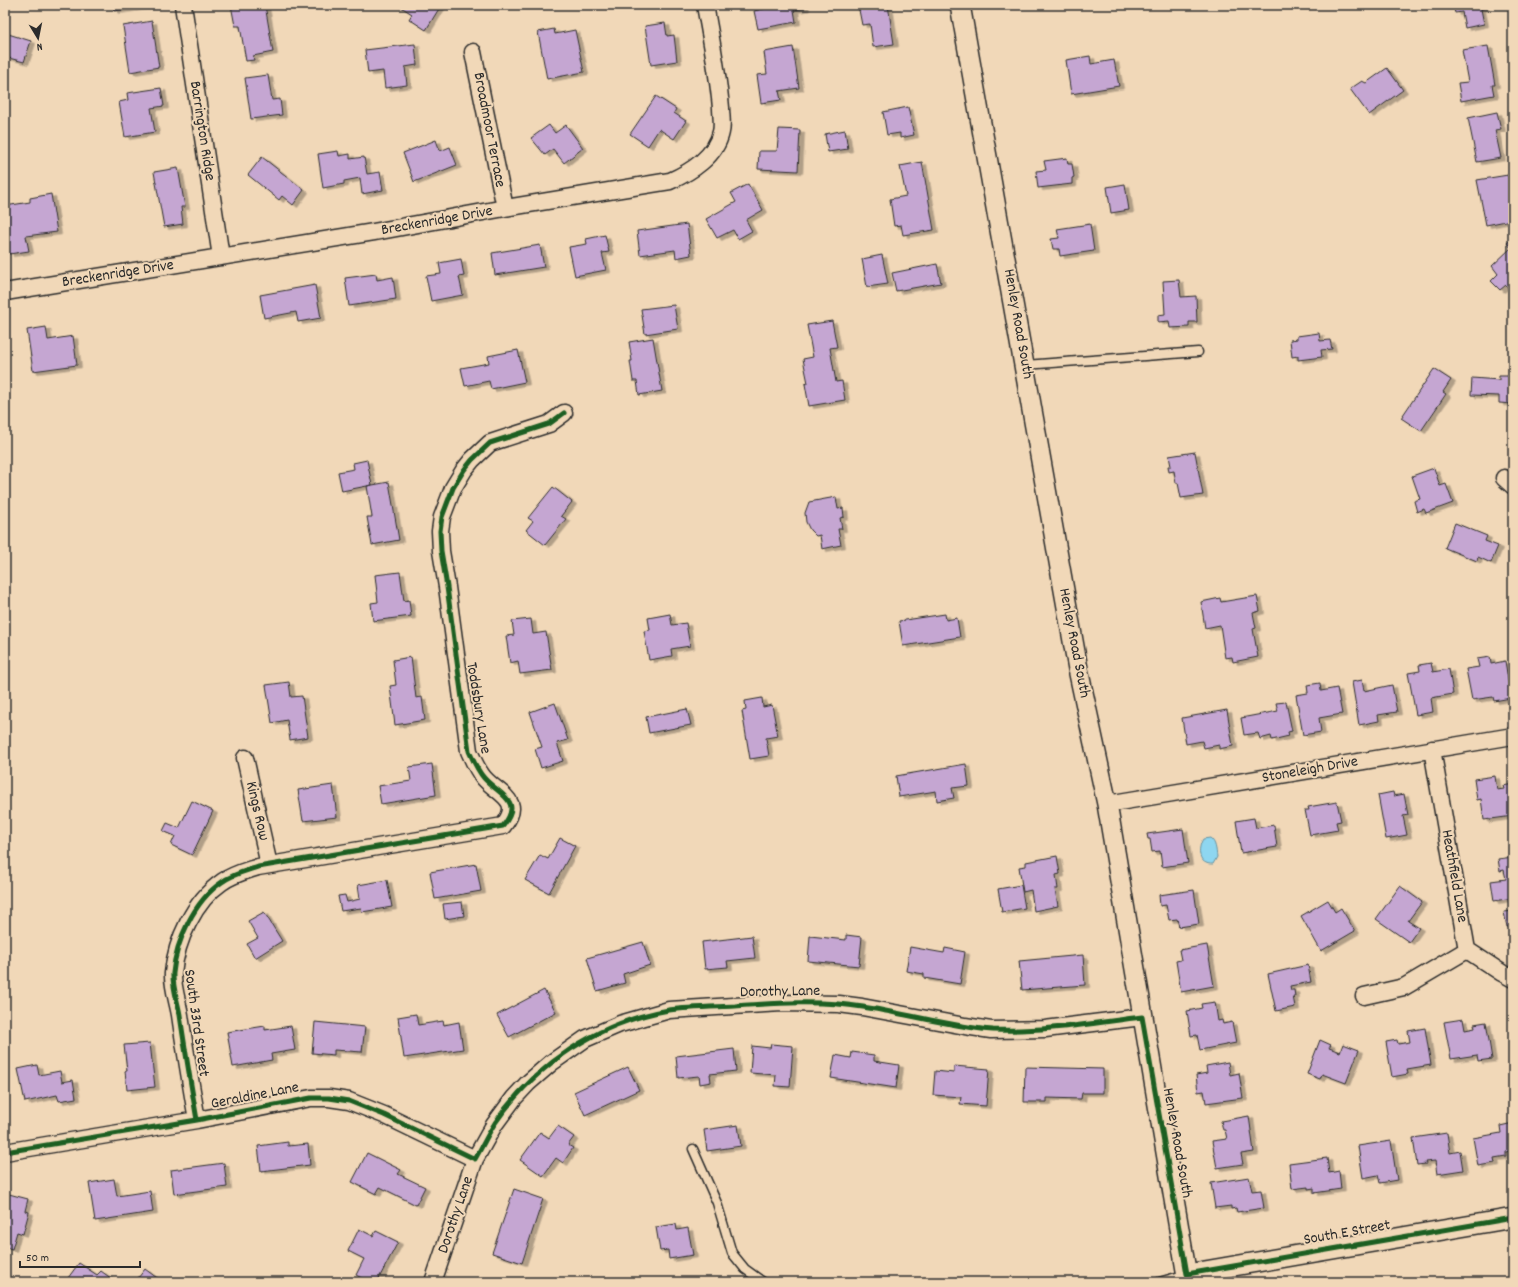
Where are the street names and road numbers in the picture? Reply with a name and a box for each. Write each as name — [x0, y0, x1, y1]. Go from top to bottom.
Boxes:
street label: Broadmoor Terrace — [467, 70, 511, 190]
street label: Barrington Ridge — [183, 80, 221, 182]
street label: Breckenridge Drive — [379, 200, 495, 242]
street label: Breckenridge Drive — [60, 254, 176, 294]
street label: Henley Road South — [997, 267, 1039, 381]
street label: Henley Road South — [1052, 586, 1096, 700]
street label: Toddsbury Lane — [459, 661, 497, 755]
street label: Stoneleigh Drive — [1260, 750, 1360, 790]
street label: Kings Row — [239, 779, 275, 843]
street label: Heathfield Lane — [1435, 828, 1473, 924]
street label: South 33rd Street — [177, 968, 215, 1078]
street label: Dorothy Lane — [740, 980, 820, 1004]
street label: Geraldine Lane — [209, 1076, 301, 1116]
street label: Henley Road South — [1156, 1086, 1198, 1200]
street label: Dorothy Lane — [432, 1173, 480, 1257]
street label: South E Street — [1302, 1214, 1392, 1252]

